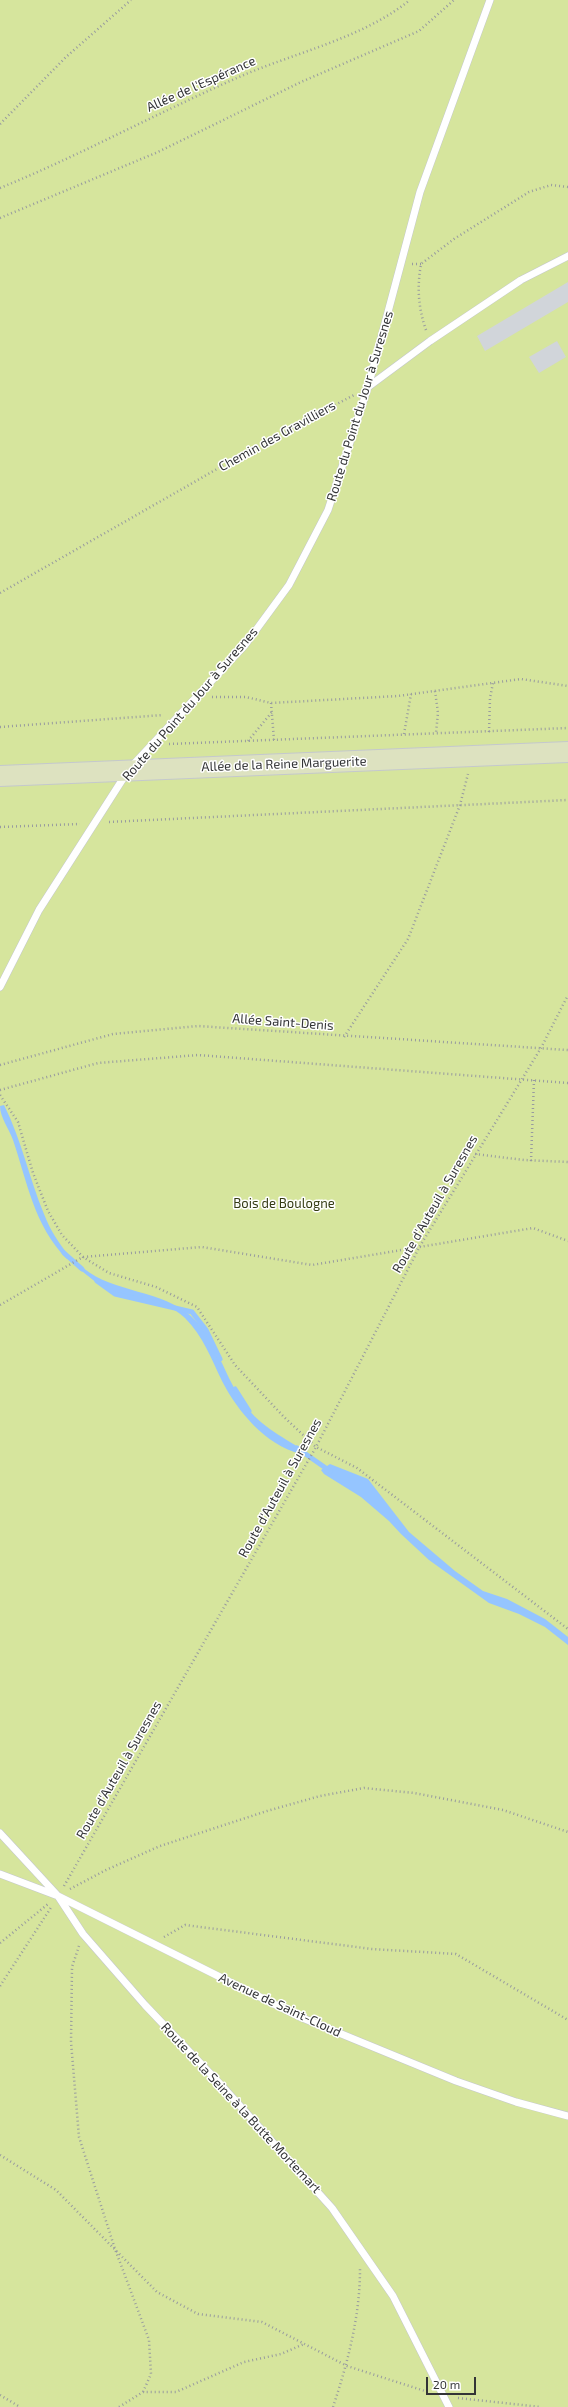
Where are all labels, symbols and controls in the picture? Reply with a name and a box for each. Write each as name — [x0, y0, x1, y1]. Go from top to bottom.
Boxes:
street label: Allée de l'Espérance — [144, 53, 258, 115]
street label: Route du Point du Jour à Suresnes — [324, 309, 396, 503]
street label: Chemin des Gravilliers — [216, 397, 338, 475]
street label: Route du Point du Jour à Suresnes — [119, 624, 261, 784]
street label: Allée de la Reine Marguerite — [201, 753, 367, 775]
street label: Allée Saint-Denis — [232, 1011, 334, 1033]
street label: Route d'Auteuil à Suresnes — [389, 1132, 481, 1276]
park label: Bois de Boulogne — [233, 1196, 335, 1212]
street label: Route d'Auteuil à Suresnes — [235, 1416, 325, 1560]
street label: Route d'Auteuil à Suresnes — [73, 1698, 165, 1842]
street label: Avenue de Saint-Cloud — [216, 1970, 344, 2040]
street label: Route de la Seine à la Butte Mortemart — [158, 2019, 324, 2197]
scale bar — [428, 2369, 478, 2395]
text: 20 m — [433, 2377, 460, 2391]

